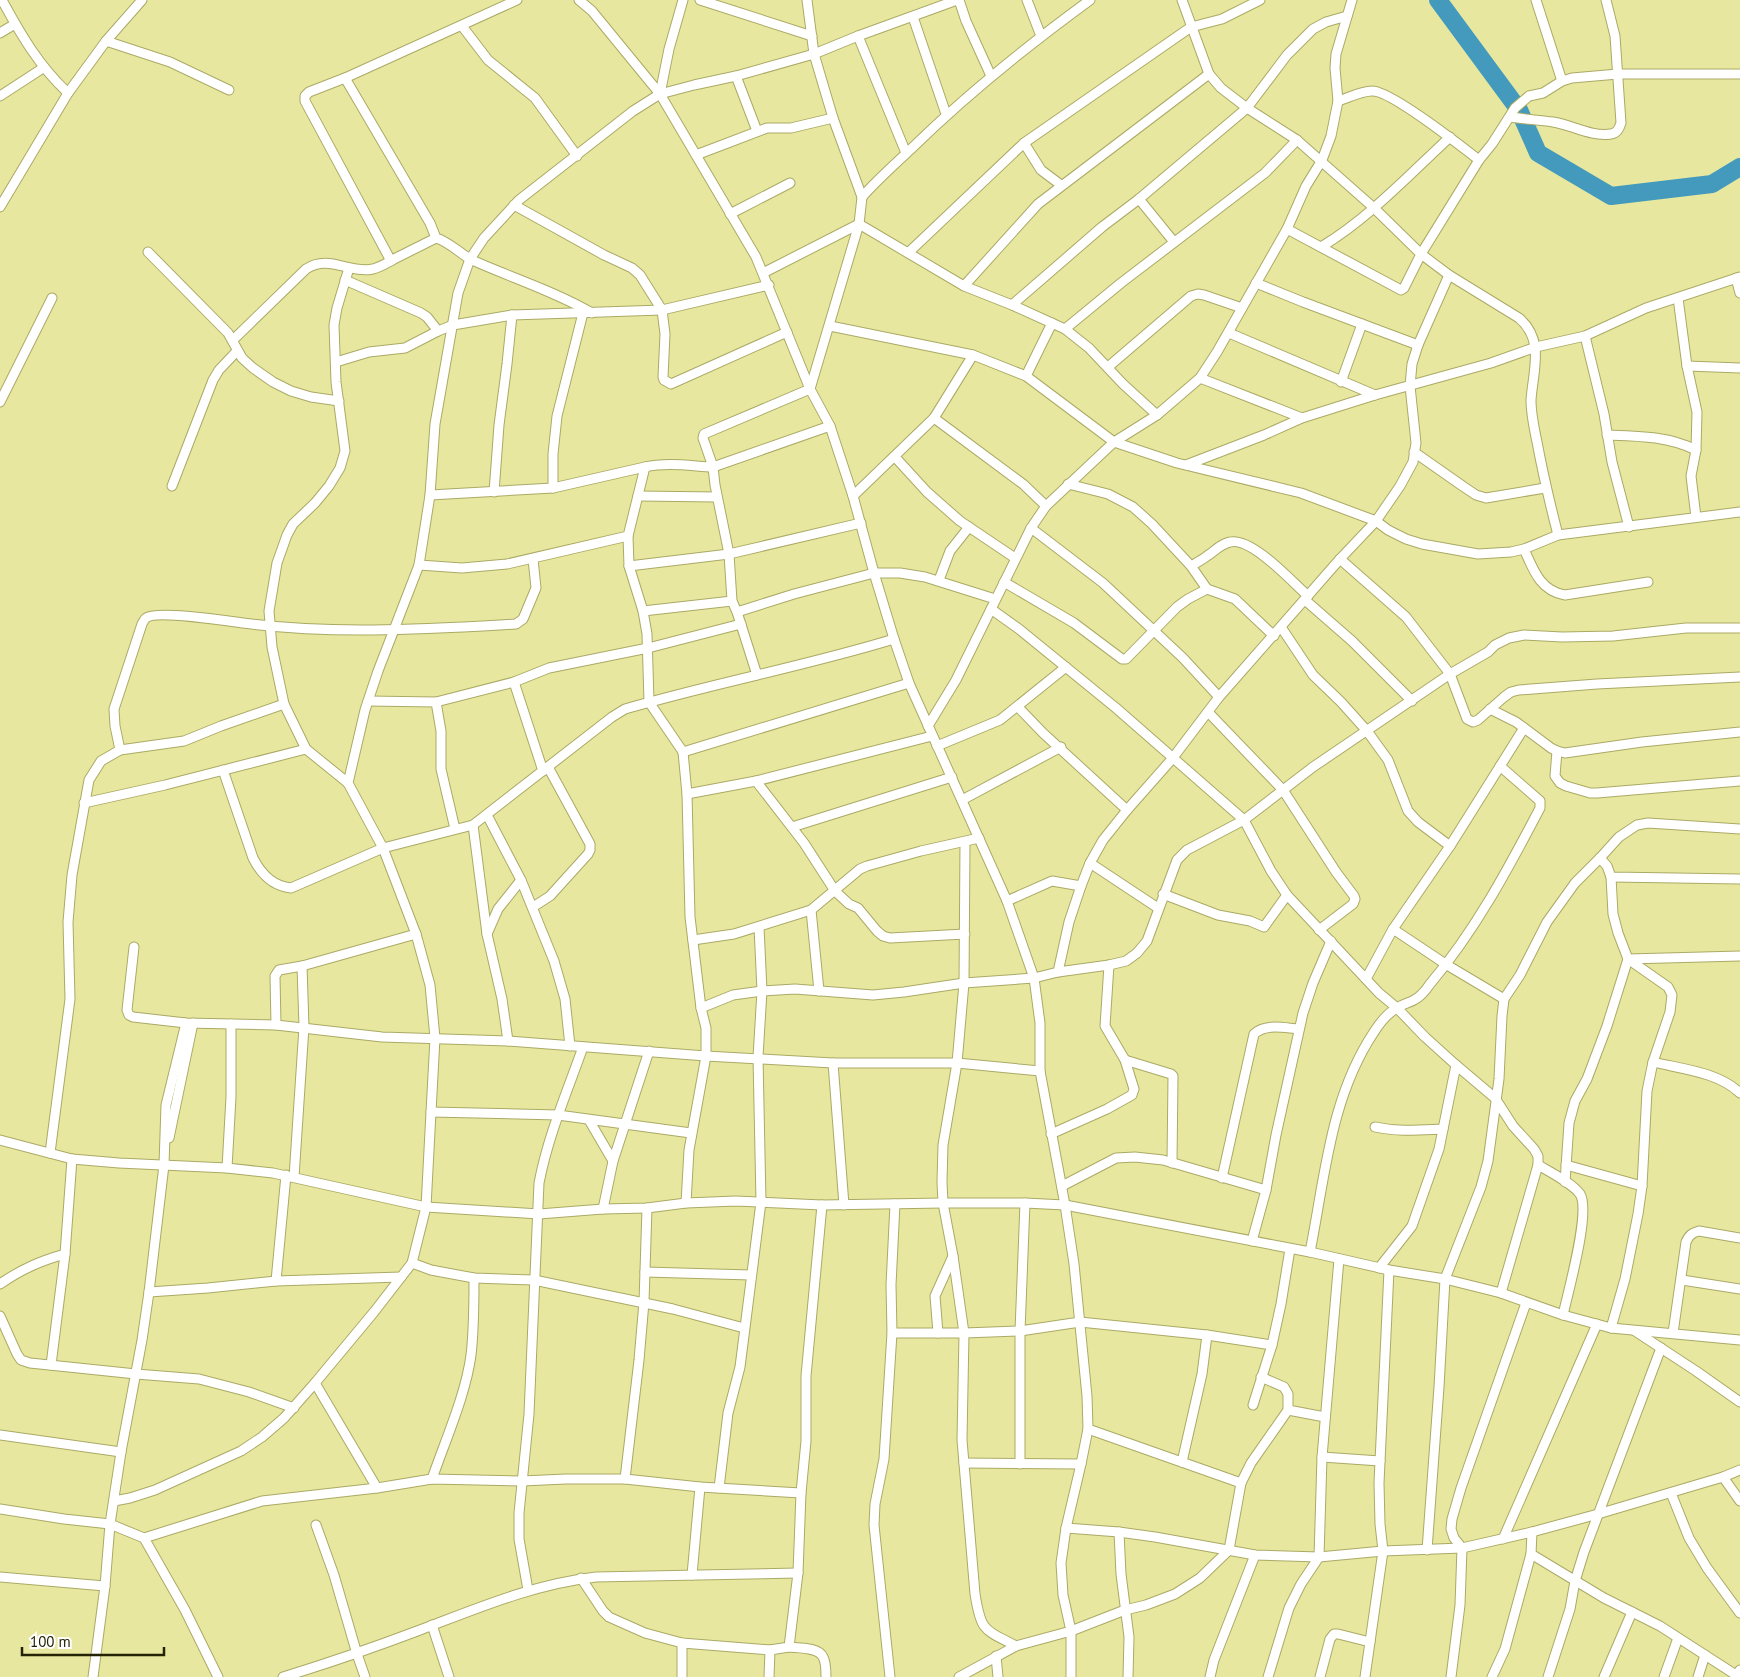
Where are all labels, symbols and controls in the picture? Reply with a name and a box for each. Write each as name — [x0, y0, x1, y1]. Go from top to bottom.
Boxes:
scale bar — [22, 1624, 165, 1656]
text: 100 m — [30, 1632, 71, 1651]

